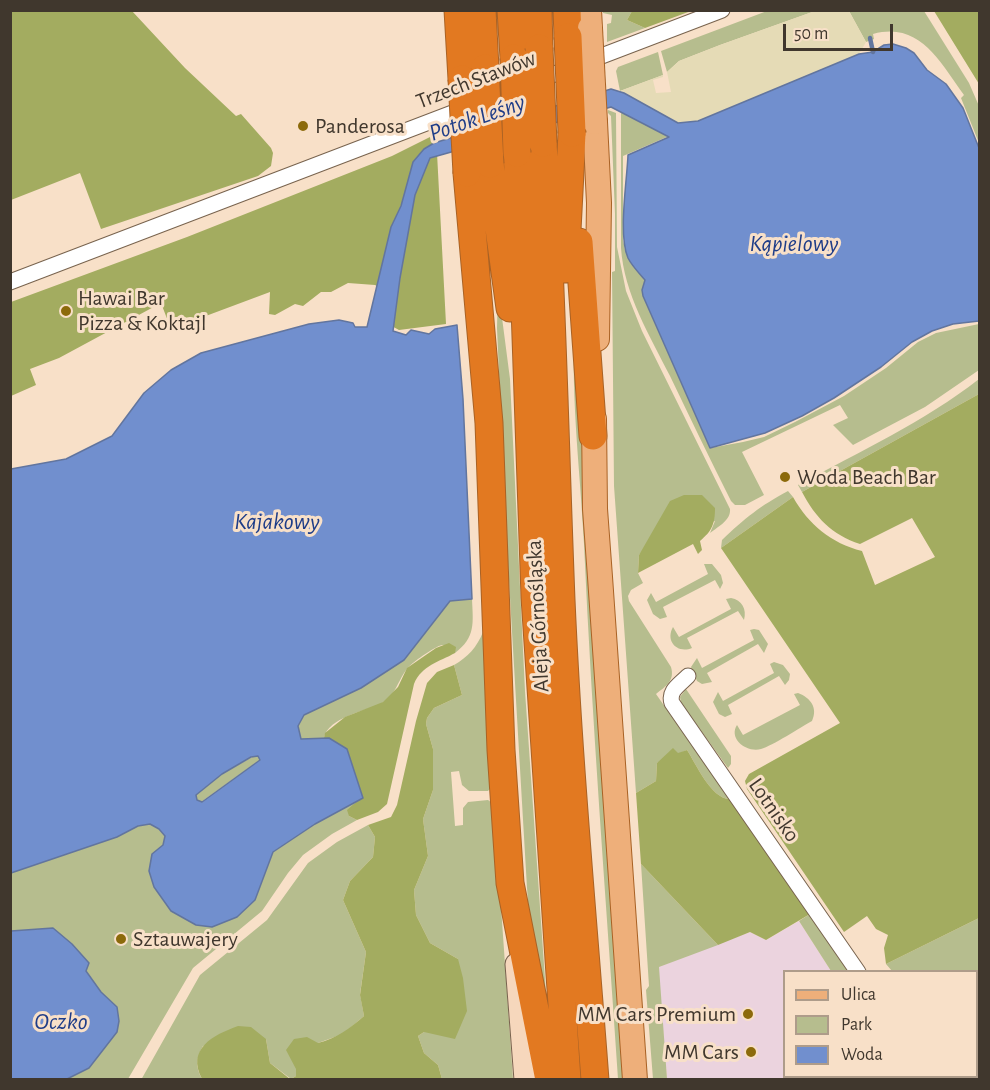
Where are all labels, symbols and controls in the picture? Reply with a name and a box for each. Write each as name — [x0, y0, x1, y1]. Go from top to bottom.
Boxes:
scale bar — [786, 12, 896, 50]
text: 50 m — [794, 25, 828, 43]
street label: Trzech Stawów — [412, 45, 540, 115]
water label: Potok Leśny — [425, 88, 529, 148]
place label: Panderosa — [315, 113, 405, 139]
marker: Panderosa — [296, 119, 310, 133]
water label: Kąpielowy — [749, 230, 839, 258]
place label: Hawai Bar Pizza & Koktajl — [78, 285, 206, 336]
marker: Hawai Bar Pizza & Koktajl — [59, 304, 73, 318]
place label: Woda Beach Bar — [797, 464, 936, 490]
marker: Woda Beach Bar — [778, 470, 792, 484]
water label: Kajakowy — [234, 508, 320, 536]
street label: Aleja Górnośląska — [521, 539, 555, 693]
street label: Lotnisko — [743, 773, 805, 847]
place label: Sztauwajery — [133, 926, 238, 952]
marker: Sztauwajery — [114, 932, 128, 946]
legend — [783, 970, 978, 1078]
text: Ulica — [841, 986, 876, 1004]
place label: MM Cars Premium — [578, 1001, 736, 1027]
marker: MM Cars Premium — [741, 1007, 755, 1021]
water label: Oczko — [34, 1008, 88, 1036]
text: Park — [841, 1016, 872, 1034]
place label: MM Cars — [664, 1039, 739, 1065]
marker: MM Cars — [744, 1045, 758, 1059]
text: Woda — [841, 1046, 883, 1064]

